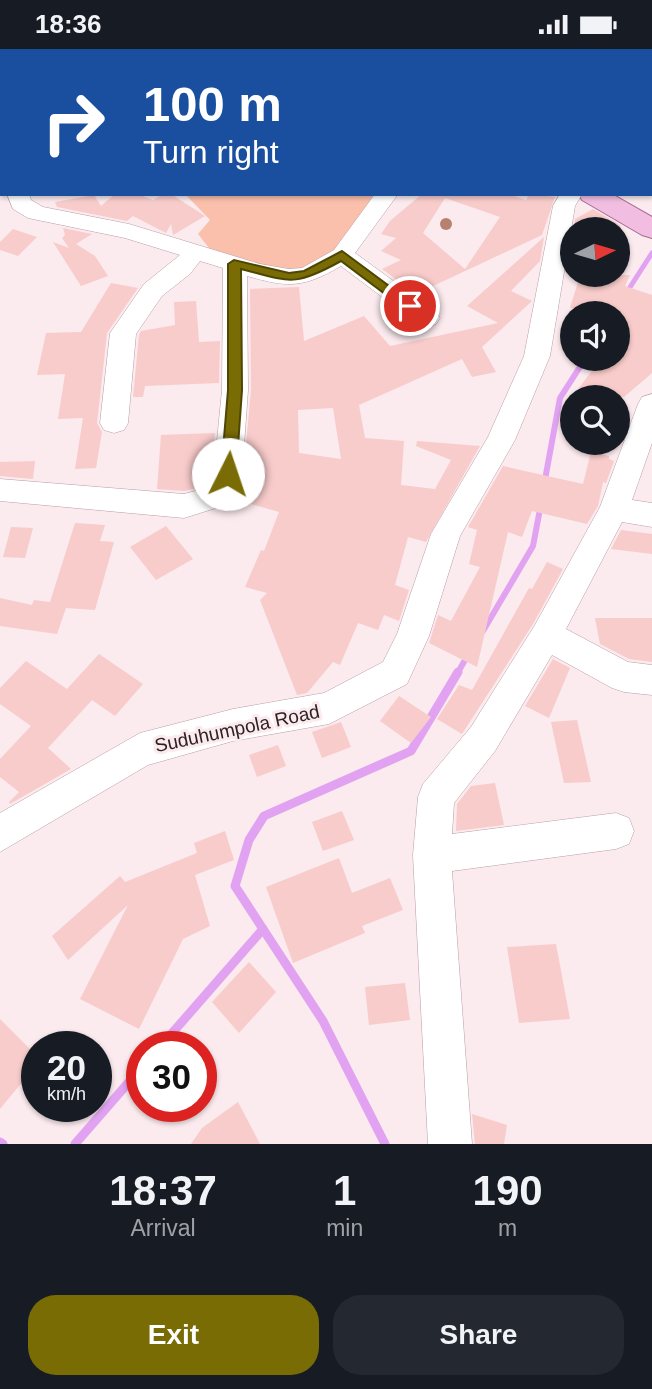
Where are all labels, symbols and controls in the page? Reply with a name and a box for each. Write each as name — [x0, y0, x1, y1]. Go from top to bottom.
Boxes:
text: 18:36 — [35, 9, 102, 39]
icon: right — [28, 77, 119, 168]
text: 100 m — [143, 77, 282, 131]
text: Turn right — [143, 134, 279, 170]
north arrow — [560, 217, 630, 287]
map controls — [560, 217, 630, 455]
pin — [380, 276, 440, 336]
icon: arrive — [391, 287, 429, 325]
button: sound — [560, 301, 630, 371]
button: search — [560, 385, 630, 455]
position arrow — [191, 437, 265, 511]
street label: Suduhumpola Road — [153, 701, 321, 756]
speed limit sign: 30 — [126, 1031, 217, 1122]
text: 20 — [47, 1048, 86, 1087]
text: km/h — [47, 1084, 86, 1104]
text: 18:37 — [109, 1167, 217, 1214]
text: 1 — [333, 1167, 356, 1214]
text: 190 — [473, 1167, 543, 1214]
text: Arrival — [130, 1215, 196, 1241]
text: min — [326, 1215, 363, 1241]
text: m — [498, 1215, 517, 1241]
button: Exit — [28, 1295, 319, 1375]
button: Share — [333, 1295, 624, 1375]

